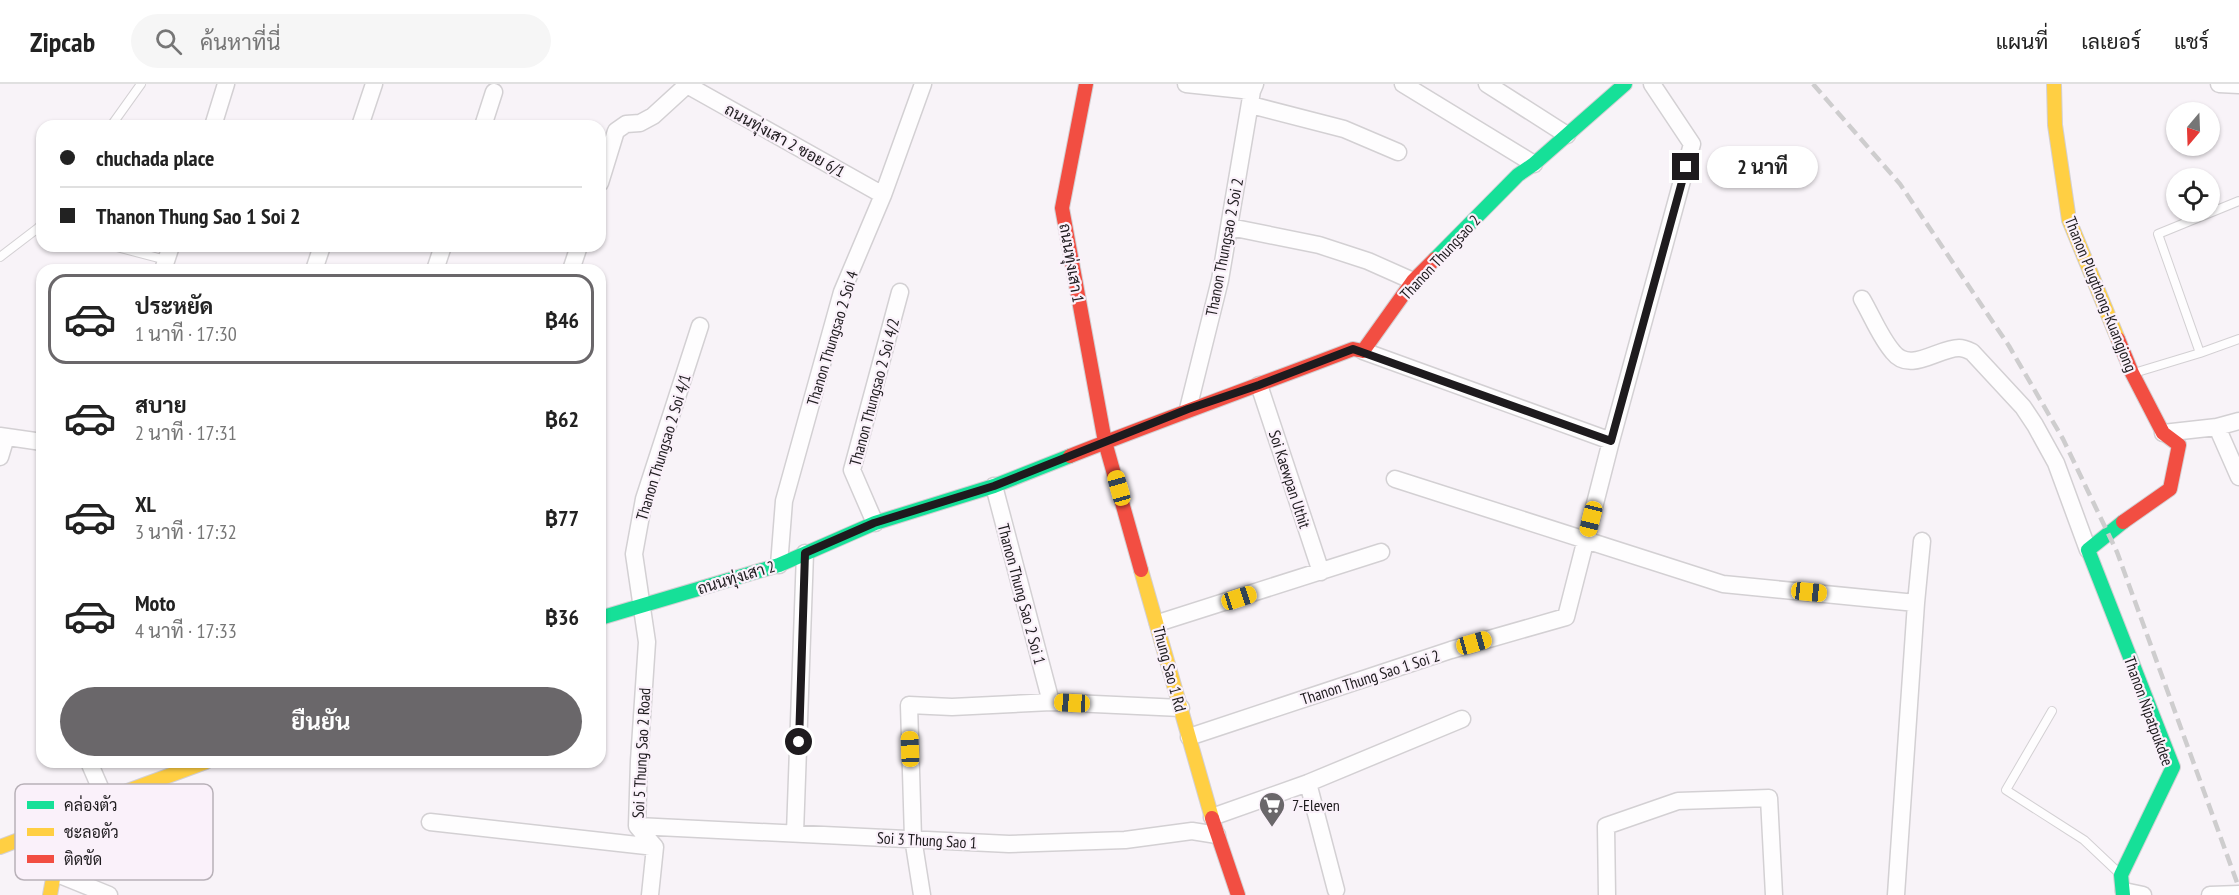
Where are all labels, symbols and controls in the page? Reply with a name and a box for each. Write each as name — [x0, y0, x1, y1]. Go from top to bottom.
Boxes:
search box — [131, 14, 551, 68]
text: Zipcab — [30, 23, 95, 60]
icon: search — [152, 25, 185, 58]
text: ค้นหาที่นี่ — [200, 28, 280, 56]
text: แผนที่ — [1996, 28, 2048, 55]
text: เลเยอร์ — [2081, 28, 2141, 55]
text: แชร์ — [2174, 28, 2209, 55]
street label: ถนนทุ่งเสา 2 ซอย 6/1 — [720, 99, 849, 183]
north arrow — [2166, 102, 2220, 156]
map controls — [2166, 102, 2220, 222]
text: chuchada place — [96, 144, 215, 172]
callout: 2 นาที — [1707, 146, 1818, 188]
route end — [1672, 153, 1699, 180]
text: 2 นาที — [1737, 154, 1788, 180]
button: locate — [2166, 168, 2220, 222]
street label: Thanon Thungsao 2 Soi 2 — [1201, 176, 1247, 318]
text: Thanon Thung Sao 1 Soi 2 — [96, 202, 301, 230]
street label: Thanon Thungsao 2 — [1396, 210, 1484, 304]
street label: Thanon Plugthong-Kuangjong — [2061, 213, 2141, 375]
street label: ถนนทุ่งเสา 1 — [1053, 222, 1089, 305]
street label: Thanon Thungsao 2 Soi 4 — [802, 268, 862, 408]
icon: car — [63, 292, 117, 346]
text: ประหยัด — [135, 292, 213, 320]
text: ฿46 — [545, 306, 579, 334]
street label: Thanon Thungsao 2 Soi 4/2 — [845, 316, 903, 468]
text: 1 นาที · 17:30 — [135, 321, 237, 347]
street label: Thanon Thungsao 2 Soi 4/1 — [631, 371, 695, 523]
icon: car — [63, 391, 117, 445]
text: สบาย — [135, 391, 187, 419]
text: ฿62 — [545, 405, 579, 433]
text: 2 นาที · 17:31 — [135, 420, 237, 446]
street label: Soi Kaewpan Uthit — [1265, 427, 1315, 531]
car — [1105, 468, 1133, 508]
icon: car — [63, 490, 117, 544]
text: XL — [135, 490, 156, 518]
car — [1578, 499, 1604, 539]
text: ฿77 — [545, 504, 579, 532]
text: 3 นาที · 17:32 — [135, 519, 237, 545]
street label: Thanon Thung Sao 2 Soi 1 — [994, 521, 1050, 667]
street label: ถนนทุ่งเสา 2 — [695, 556, 778, 600]
car — [1790, 581, 1828, 603]
car — [1219, 584, 1259, 612]
icon: car — [63, 589, 117, 643]
text: Moto — [135, 589, 176, 617]
text: ฿36 — [545, 603, 579, 631]
text: 4 นาที · 17:33 — [135, 618, 237, 644]
street label: Thung Sao 1 Rd — [1149, 624, 1191, 714]
car — [1454, 629, 1494, 657]
street label: Thanon Thung Sao 1 Soi 2 — [1298, 645, 1442, 709]
street label: Thanon Nipatpukdee — [2120, 654, 2178, 768]
button: ยืนยัน — [60, 687, 582, 756]
street label: Soi 5 Thung Sao 2 Road — [628, 687, 654, 819]
car — [1054, 693, 1090, 713]
route start — [785, 728, 812, 755]
car — [900, 731, 920, 767]
legend — [15, 784, 213, 880]
supermarket icon: 7-Eleven — [1257, 790, 1287, 828]
text: คล่องตัว — [64, 795, 118, 815]
place label: 7-Eleven — [1292, 795, 1340, 815]
text: ชะลอตัว — [64, 822, 119, 842]
street label: Soi 3 Thung Sao 1 — [877, 827, 977, 853]
text: ติดขัด — [64, 849, 102, 869]

